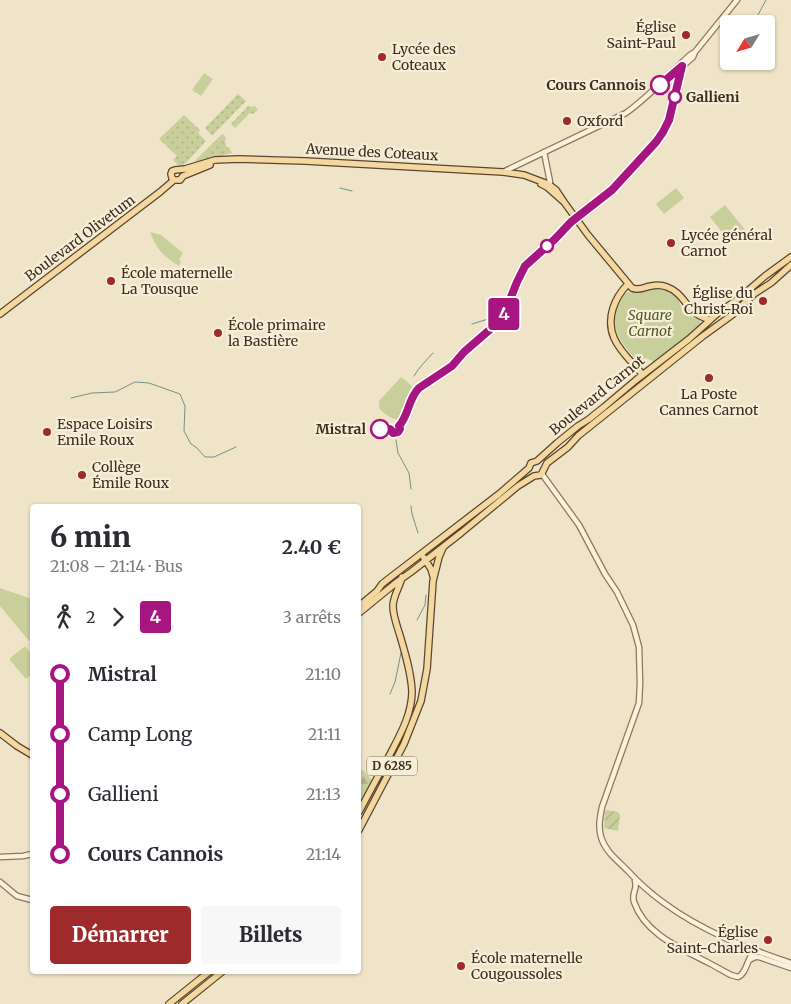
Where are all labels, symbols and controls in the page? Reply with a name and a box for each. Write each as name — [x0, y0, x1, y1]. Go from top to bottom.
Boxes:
north arrow — [720, 15, 775, 70]
map controls — [720, 15, 775, 70]
place label: Église Saint-Paul — [607, 18, 677, 52]
marker: Église Saint-Paul — [680, 29, 692, 41]
place label: Lycée des Coteaux — [392, 40, 456, 74]
marker: Lycée des Coteaux — [376, 51, 388, 63]
marker: Cours Cannois — [650, 75, 670, 95]
place label: Cours Cannois — [546, 76, 646, 94]
place label: Gallieni — [686, 88, 740, 106]
marker: Gallieni — [668, 90, 682, 104]
place label: Oxford — [577, 112, 624, 130]
marker: Oxford — [561, 115, 573, 127]
street label: Avenue des Coteaux — [304, 139, 439, 164]
street label: Boulevard Olivetum — [21, 191, 139, 285]
place label: Lycée général Carnot — [681, 226, 773, 260]
marker: Lycée général Carnot — [665, 237, 677, 249]
unlabelled marker — [540, 239, 554, 253]
place label: École maternelle La Tousque — [121, 264, 233, 298]
marker: École maternelle La Tousque — [105, 275, 117, 287]
place label: Église du Christ-Roi — [684, 284, 753, 318]
marker: Église du Christ-Roi — [757, 295, 769, 307]
line badge: 4 — [488, 298, 520, 330]
text: 4 — [498, 302, 510, 325]
park label: Square Carnot — [628, 306, 672, 340]
place label: École primaire la Bastière — [228, 316, 326, 350]
marker: École primaire la Bastière — [212, 327, 224, 339]
street label: Boulevard Carnot — [546, 351, 649, 439]
marker: La Poste Cannes Carnot — [703, 372, 715, 384]
place label: La Poste Cannes Carnot — [660, 385, 759, 419]
place label: Espace Loisirs Emile Roux — [57, 415, 153, 449]
marker: Mistral — [370, 419, 390, 439]
place label: Mistral — [315, 420, 366, 438]
marker: Espace Loisirs Emile Roux — [41, 426, 53, 438]
place label: Collège Émile Roux — [92, 458, 170, 492]
marker: Collège Émile Roux — [76, 469, 88, 481]
text: 6 min — [50, 519, 131, 555]
text: 2.40 € — [282, 535, 341, 559]
text: 21:08 – 21:14 · Bus — [50, 556, 183, 576]
icon: walk — [50, 603, 78, 631]
icon: forward — [104, 603, 132, 631]
text: 4 — [150, 605, 161, 628]
text: 2 — [86, 607, 96, 627]
text: 3 arrêts — [283, 607, 341, 627]
text: Mistral — [88, 662, 157, 686]
text: 21:10 — [305, 664, 341, 684]
text: Camp Long — [88, 722, 192, 746]
text: 21:11 — [308, 724, 341, 744]
road number: D 6285 — [367, 756, 417, 776]
text: Gallieni — [88, 782, 159, 806]
text: 21:13 — [306, 784, 341, 804]
text: Cours Cannois — [88, 842, 223, 866]
text: 21:14 — [306, 844, 341, 864]
button: Démarrer — [50, 906, 191, 964]
button: Billets — [201, 906, 341, 964]
place label: Église Saint-Charles — [667, 923, 758, 957]
marker: Église Saint-Charles — [762, 934, 774, 946]
place label: École maternelle Cougoussoles — [471, 949, 583, 983]
marker: École maternelle Cougoussoles — [455, 960, 467, 972]

